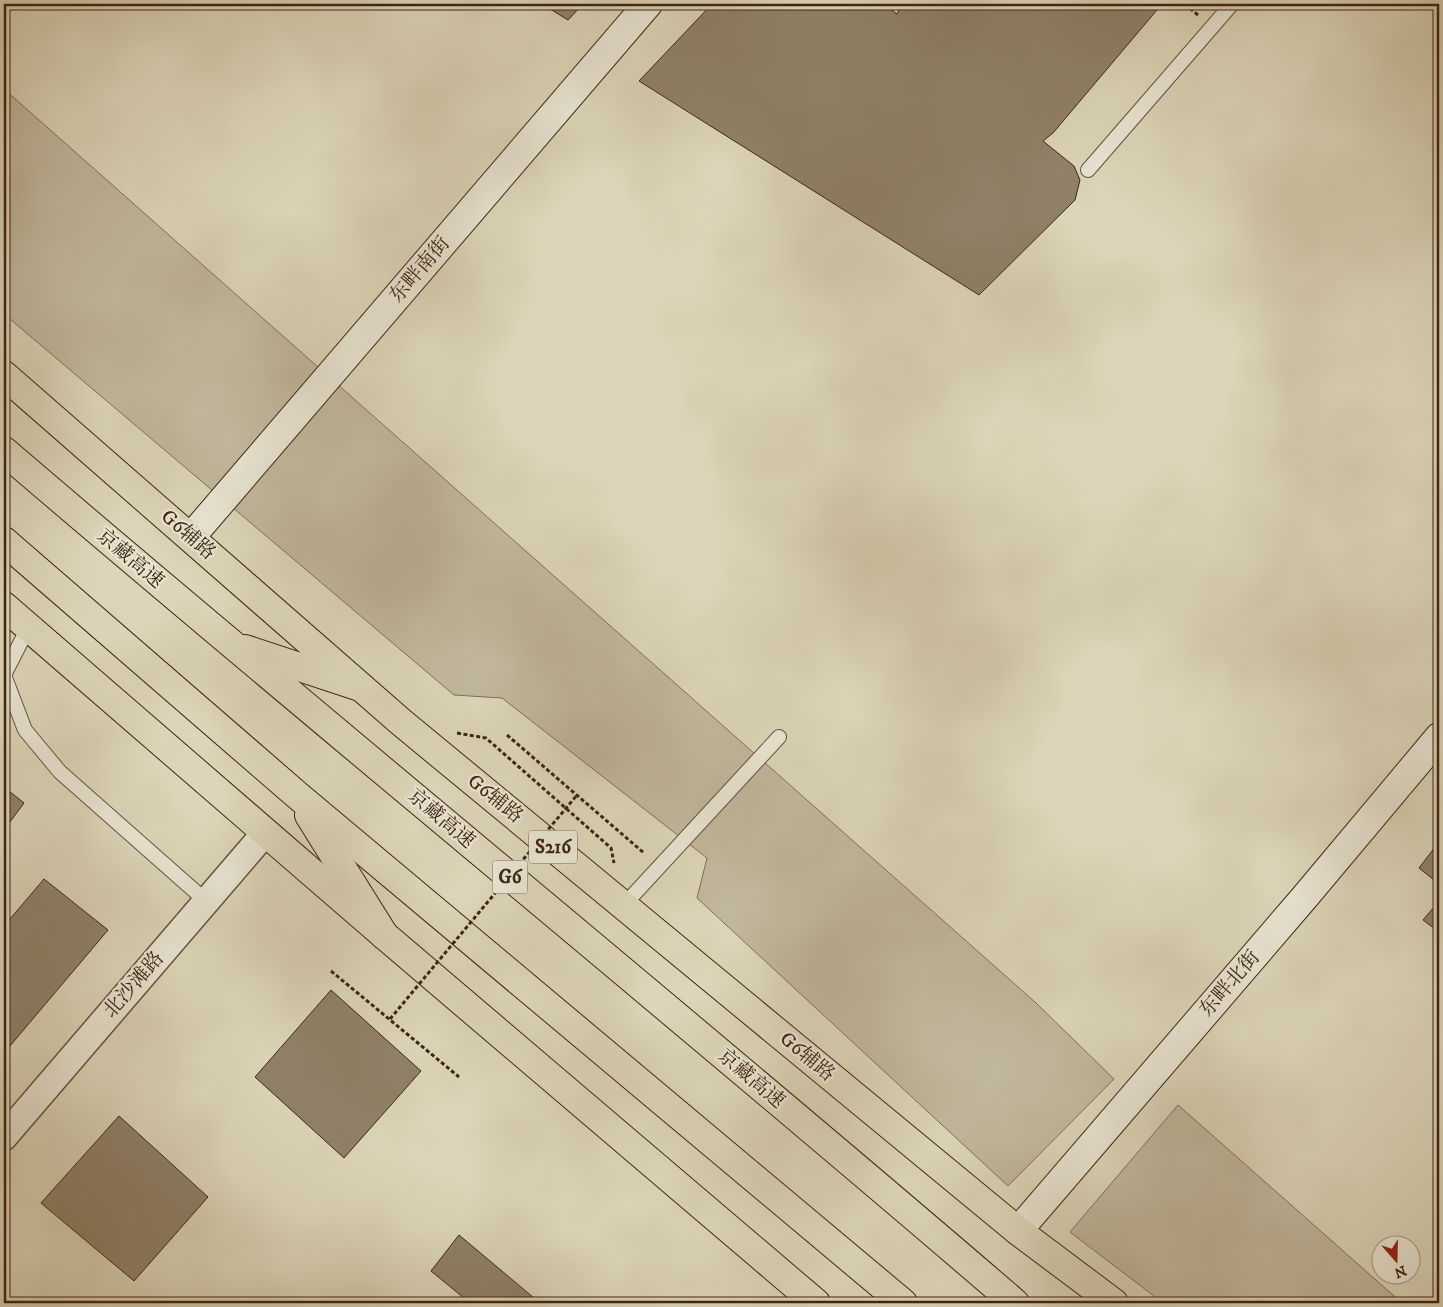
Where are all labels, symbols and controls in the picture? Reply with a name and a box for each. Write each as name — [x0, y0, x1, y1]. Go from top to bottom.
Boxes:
street label: 东畔南街 — [384, 232, 456, 308]
street label: G6辅路 — [155, 504, 221, 566]
street label: 京藏高速 — [91, 524, 169, 594]
street label: G6辅路 — [462, 769, 528, 829]
street label: 京藏高速 — [402, 784, 480, 854]
road number: S216 — [529, 830, 577, 864]
road number: G6 — [492, 860, 528, 894]
street label: 东畔北街 — [1194, 946, 1266, 1022]
street label: 北沙滩路 — [98, 947, 170, 1023]
street label: G6辅路 — [774, 1027, 840, 1087]
street label: 京藏高速 — [712, 1044, 790, 1114]
north arrow — [1370, 1234, 1420, 1284]
text: N — [1391, 1261, 1409, 1282]

